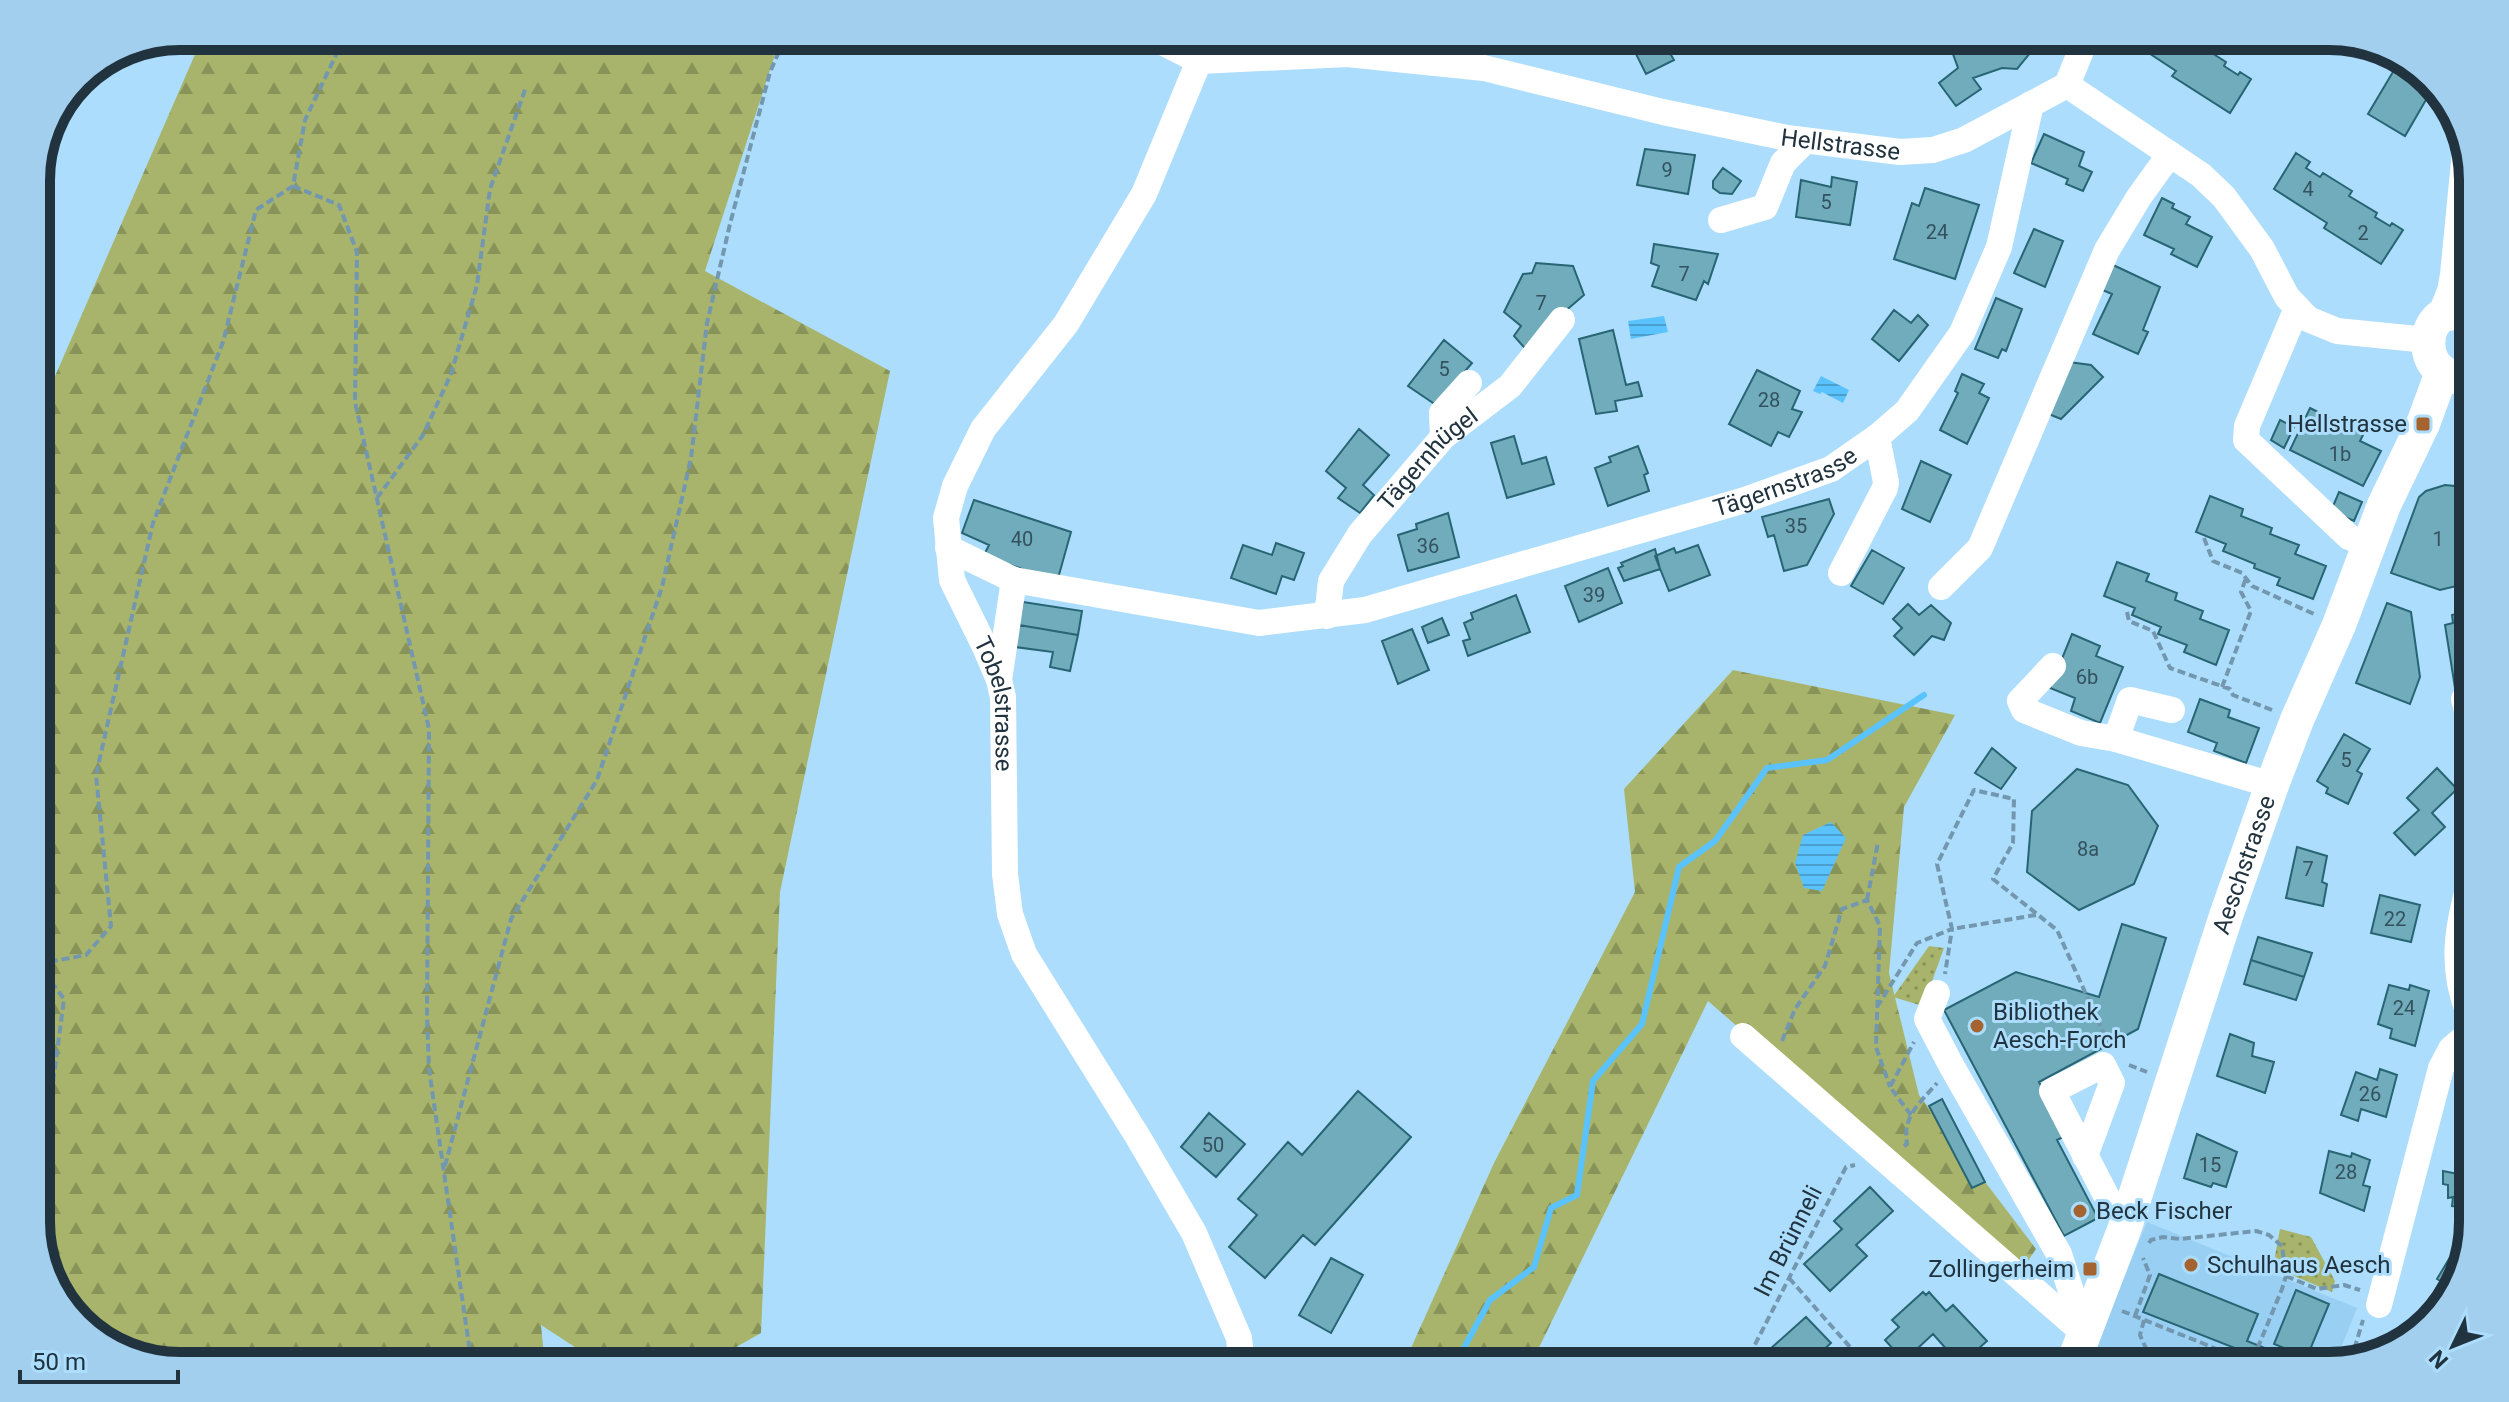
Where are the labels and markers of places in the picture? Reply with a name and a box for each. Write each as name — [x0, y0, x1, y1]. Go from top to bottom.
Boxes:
place label: Hellstrasse — [2287, 410, 2407, 438]
marker: Hellstrasse — [2414, 415, 2432, 433]
place label: Bibliothek Aesch-Forch — [1993, 998, 2127, 1054]
marker: Bibliothek Aesch-Forch — [1968, 1017, 1986, 1035]
place label: Beck Fischer — [2096, 1197, 2233, 1225]
marker: Beck Fischer — [2071, 1202, 2089, 1220]
place label: Schulhaus Aesch — [2207, 1251, 2391, 1279]
place label: Zollingerheim — [1928, 1255, 2074, 1283]
marker: Schulhaus Aesch — [2182, 1256, 2200, 1274]
marker: Zollingerheim — [2081, 1260, 2099, 1278]

